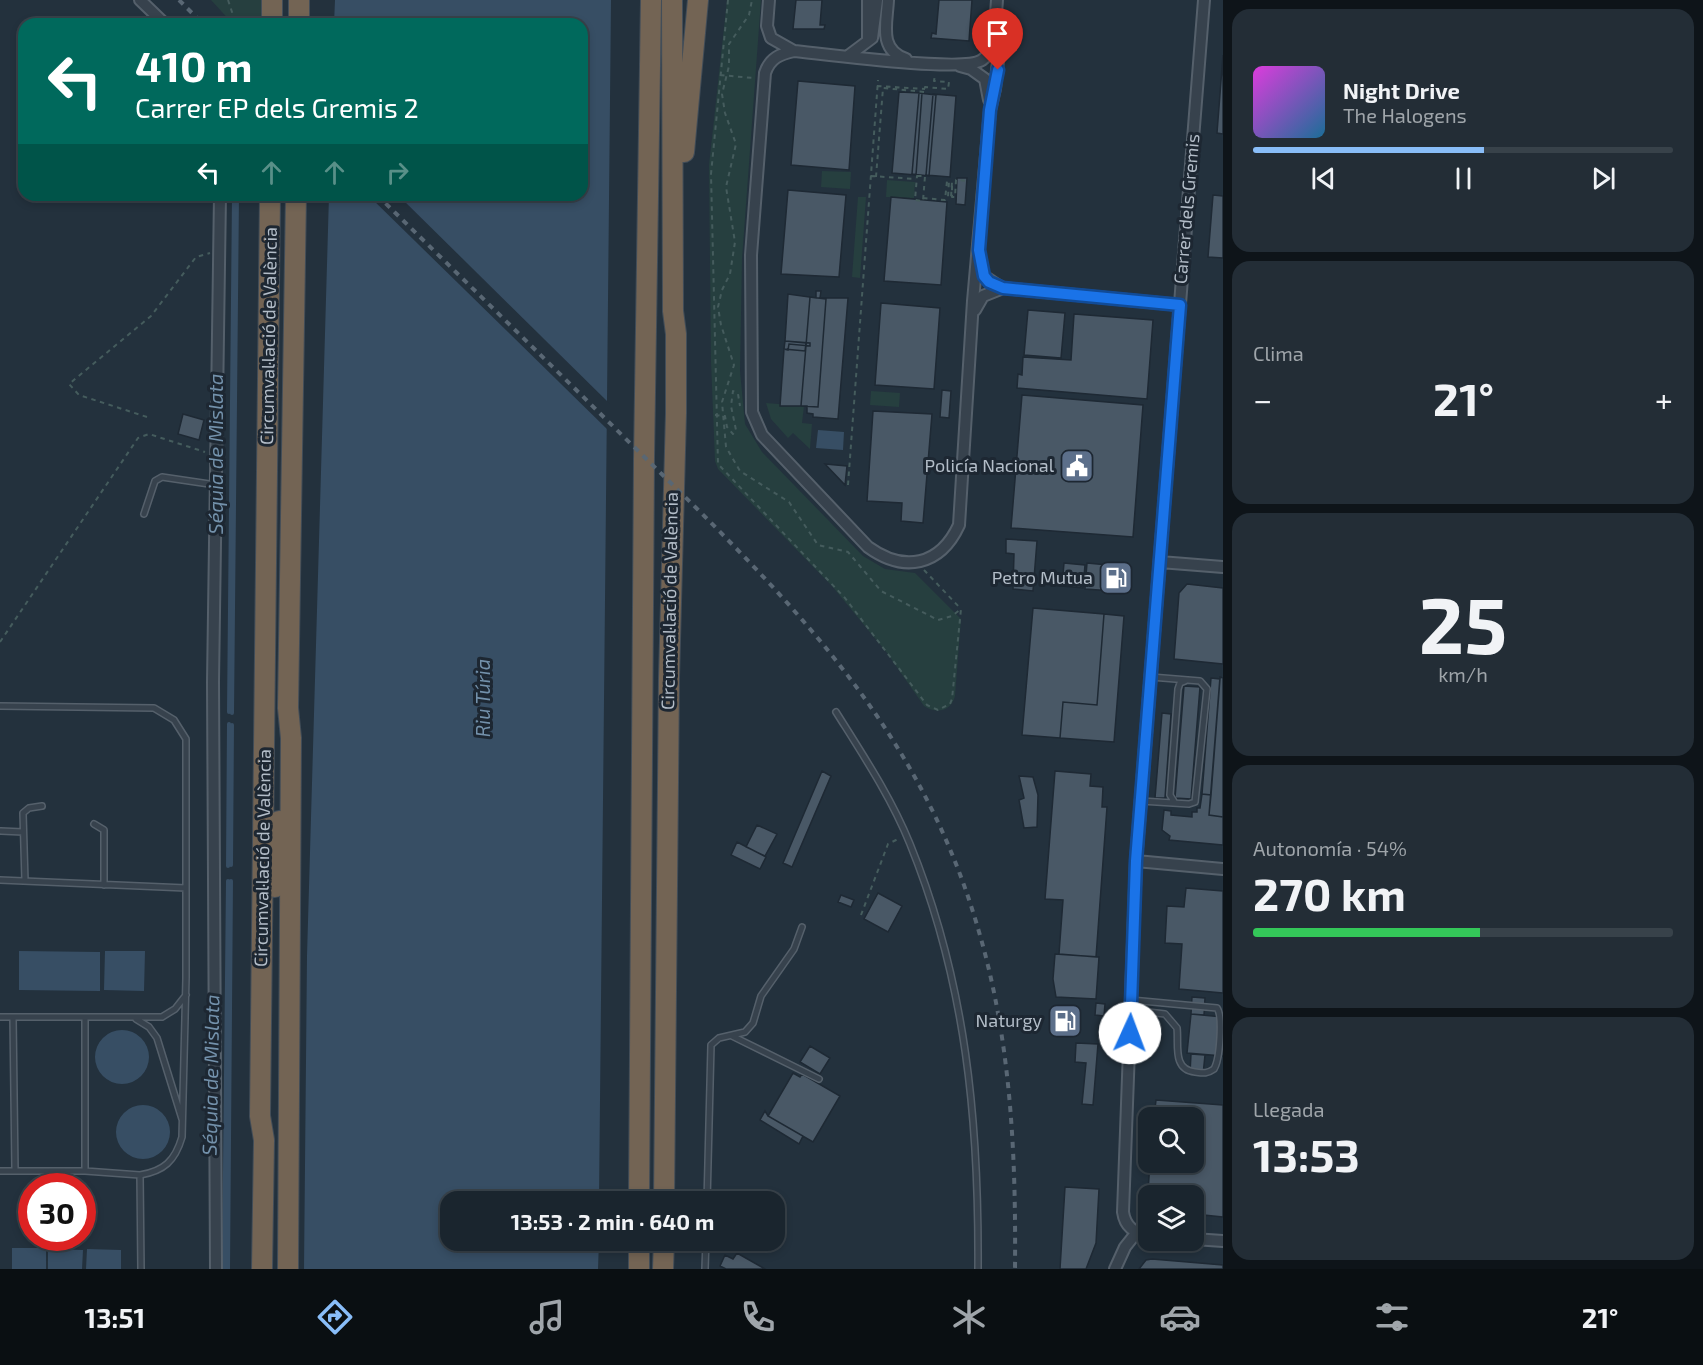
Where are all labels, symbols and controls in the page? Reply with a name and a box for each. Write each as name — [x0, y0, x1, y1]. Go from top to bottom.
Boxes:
pin — [972, 8, 1023, 70]
icon: arrive — [981, 17, 1014, 50]
text: 410 m — [135, 40, 252, 90]
icon: left — [36, 42, 114, 120]
text: Night Drive — [1343, 77, 1460, 103]
text: Carrer EP dels Gremis 2 — [135, 91, 419, 123]
text: The Halogens — [1343, 103, 1467, 127]
street label: Carrer dels Gremis — [1168, 133, 1204, 285]
icon: left — [192, 156, 225, 189]
icon: ahead — [255, 156, 288, 189]
icon: ahead — [318, 156, 351, 189]
icon: right — [381, 156, 414, 189]
icon: previous — [1307, 162, 1340, 195]
icon: pause — [1447, 162, 1480, 195]
icon: next — [1587, 162, 1620, 195]
street label: Circumval·lació de València — [255, 227, 281, 445]
text: Clima — [1253, 341, 1304, 365]
text: 21° — [1433, 371, 1494, 425]
water label: Séquia de Mislata — [203, 373, 227, 535]
text: − — [1253, 379, 1272, 419]
text: + — [1655, 379, 1673, 419]
public building icon: Policía Nacional — [1059, 448, 1095, 484]
place label: Policía Nacional — [925, 454, 1055, 476]
street label: Circumval·lació de València — [656, 492, 682, 710]
fuel station icon: Petro Mutua — [1098, 560, 1134, 596]
place label: Petro Mutua — [992, 566, 1093, 588]
text: 25 — [1419, 576, 1507, 670]
water label: Riu Túria — [470, 659, 494, 737]
text: km/h — [1438, 662, 1488, 686]
street label: Circumval·lació de València — [249, 749, 275, 967]
text: Autonomía · 54% — [1253, 836, 1407, 860]
text: 270 km — [1253, 866, 1406, 920]
water label: Séquia de Mislata — [197, 994, 223, 1156]
position arrow — [1098, 1001, 1162, 1065]
fuel station icon: Naturgy — [1047, 1003, 1083, 1039]
place label: Naturgy — [976, 1009, 1042, 1031]
text: Llegada — [1253, 1097, 1324, 1121]
map controls — [1138, 1107, 1204, 1251]
button: search — [1138, 1107, 1204, 1173]
text: 13:53 — [1253, 1127, 1360, 1181]
speed limit sign: 30 — [18, 1173, 96, 1251]
button: layers — [1138, 1185, 1204, 1251]
text: 13:53 · 2 min · 640 m — [511, 1208, 714, 1234]
icon: directions — [314, 1296, 356, 1338]
icon: music — [526, 1296, 568, 1338]
icon: phone — [737, 1296, 779, 1338]
icon: climate — [948, 1296, 990, 1338]
icon: car — [1159, 1296, 1201, 1338]
icon: filters — [1371, 1296, 1413, 1338]
text: 13:51 — [85, 1301, 145, 1333]
text: 21° — [1582, 1301, 1618, 1333]

